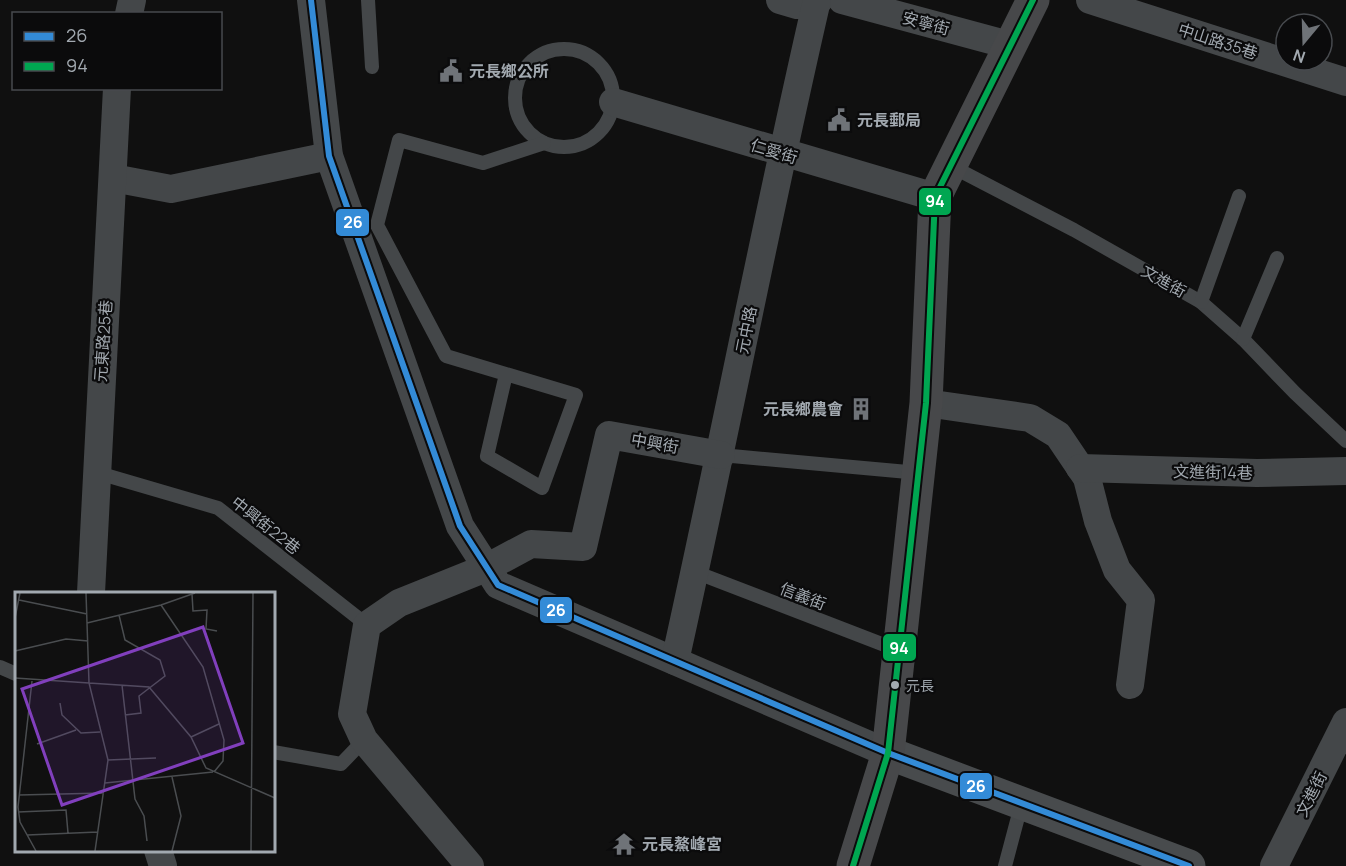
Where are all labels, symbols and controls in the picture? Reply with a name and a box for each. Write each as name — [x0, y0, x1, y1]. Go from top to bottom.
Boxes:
street label: 安寧街 — [900, 6, 952, 40]
legend — [12, 12, 222, 90]
north arrow — [1274, 12, 1334, 72]
street label: 中山路35巷 — [1176, 18, 1260, 64]
text: 26 — [66, 23, 87, 47]
text: N — [1290, 44, 1308, 68]
text: 94 — [66, 53, 88, 77]
public building icon: 元長鄉公所 — [438, 58, 464, 84]
place label: 元長鄉公所 — [469, 60, 549, 82]
public building icon: 元長郵局 — [826, 107, 852, 133]
place label: 元長郵局 — [857, 109, 921, 131]
street label: 仁愛街 — [748, 133, 800, 169]
line badge: 94 — [918, 187, 952, 216]
text: 94 — [925, 190, 945, 212]
line badge: 26 — [335, 208, 370, 237]
text: 26 — [343, 211, 363, 233]
street label: 文進街 — [1138, 260, 1190, 302]
street label: 元東路25巷 — [89, 299, 117, 383]
street label: 元中路 — [731, 304, 761, 356]
building icon: 元長鄉農會 — [848, 396, 874, 422]
place label: 元長鄉農會 — [763, 398, 843, 420]
street label: 中興街 — [629, 428, 681, 458]
street label: 文進街14巷 — [1173, 460, 1253, 484]
street label: 中興街22巷 — [227, 491, 305, 559]
street label: 信義街 — [777, 577, 829, 615]
inset map — [15, 592, 274, 851]
line badge: 26 — [539, 596, 573, 624]
text: 26 — [546, 599, 566, 621]
line badge: 94 — [882, 633, 917, 662]
text: 94 — [889, 637, 909, 659]
place label: 元長 — [906, 676, 934, 695]
marker: 元長 — [889, 679, 901, 691]
street label: 文進街 — [1290, 768, 1332, 820]
line badge: 26 — [959, 772, 993, 800]
text: 26 — [966, 775, 986, 797]
temple icon: 元長鰲峰宮 — [611, 831, 637, 857]
place label: 元長鰲峰宮 — [642, 833, 722, 855]

